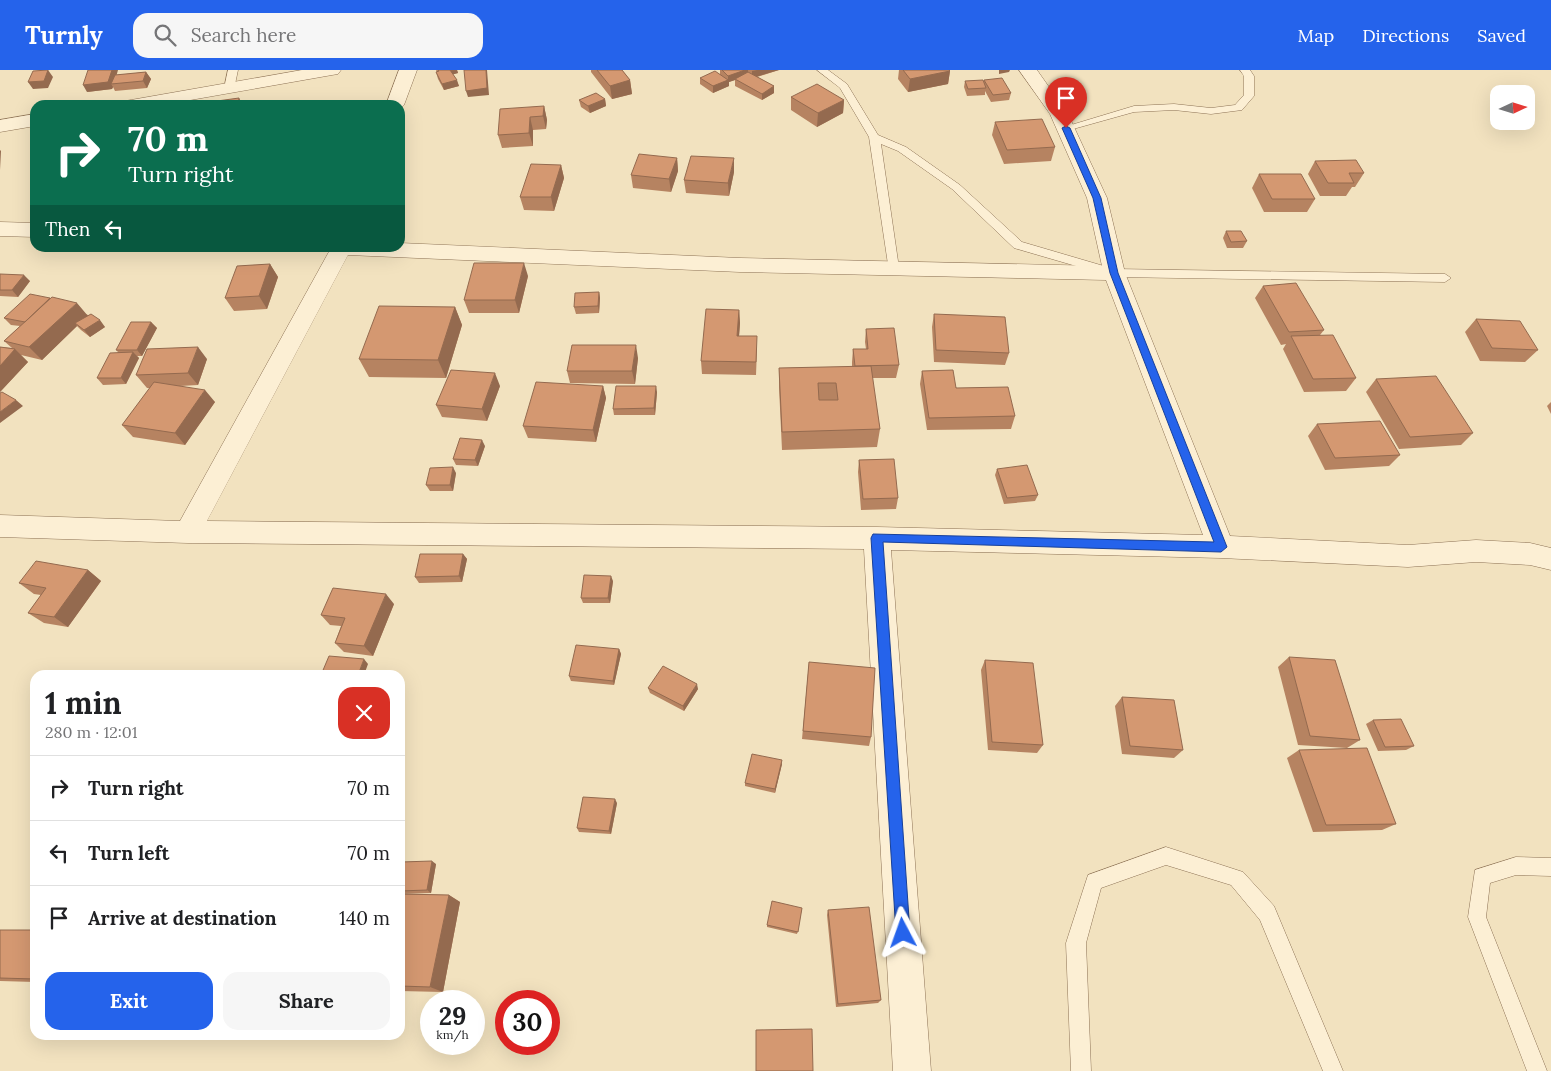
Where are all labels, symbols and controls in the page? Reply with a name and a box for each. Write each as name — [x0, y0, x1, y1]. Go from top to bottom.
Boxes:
search box — [133, 13, 483, 58]
text: Turnly — [25, 20, 103, 51]
icon: search — [151, 21, 179, 49]
text: Search here — [191, 23, 296, 47]
text: Map — [1298, 24, 1334, 47]
text: Directions — [1362, 24, 1449, 47]
text: Saved — [1477, 24, 1526, 47]
pin — [1045, 77, 1087, 128]
icon: arrive — [1052, 84, 1080, 112]
north arrow — [1490, 85, 1535, 130]
map controls — [1490, 85, 1535, 130]
text: 70 m — [128, 116, 208, 161]
icon: right — [45, 120, 110, 185]
text: Turn right — [128, 160, 233, 188]
icon: left — [100, 215, 128, 243]
text: Then — [45, 217, 90, 241]
text: 1 min — [45, 684, 122, 722]
button: close — [338, 687, 390, 739]
text: 280 m · 12:01 — [45, 722, 138, 742]
icon: right — [45, 774, 73, 802]
text: Turn right — [88, 776, 184, 800]
text: 70 m — [347, 776, 390, 800]
icon: left — [45, 839, 73, 867]
text: Turn left — [88, 841, 169, 865]
text: 70 m — [347, 841, 390, 865]
icon: arrive — [45, 904, 73, 932]
text: Arrive at destination — [88, 906, 277, 930]
text: 140 m — [339, 906, 390, 930]
position arrow — [876, 906, 928, 958]
button: Exit — [45, 972, 213, 1030]
button: Share — [223, 972, 390, 1030]
speed limit sign: 30 — [495, 990, 560, 1055]
text: 29 — [439, 1000, 466, 1032]
text: km/h — [436, 1027, 469, 1042]

